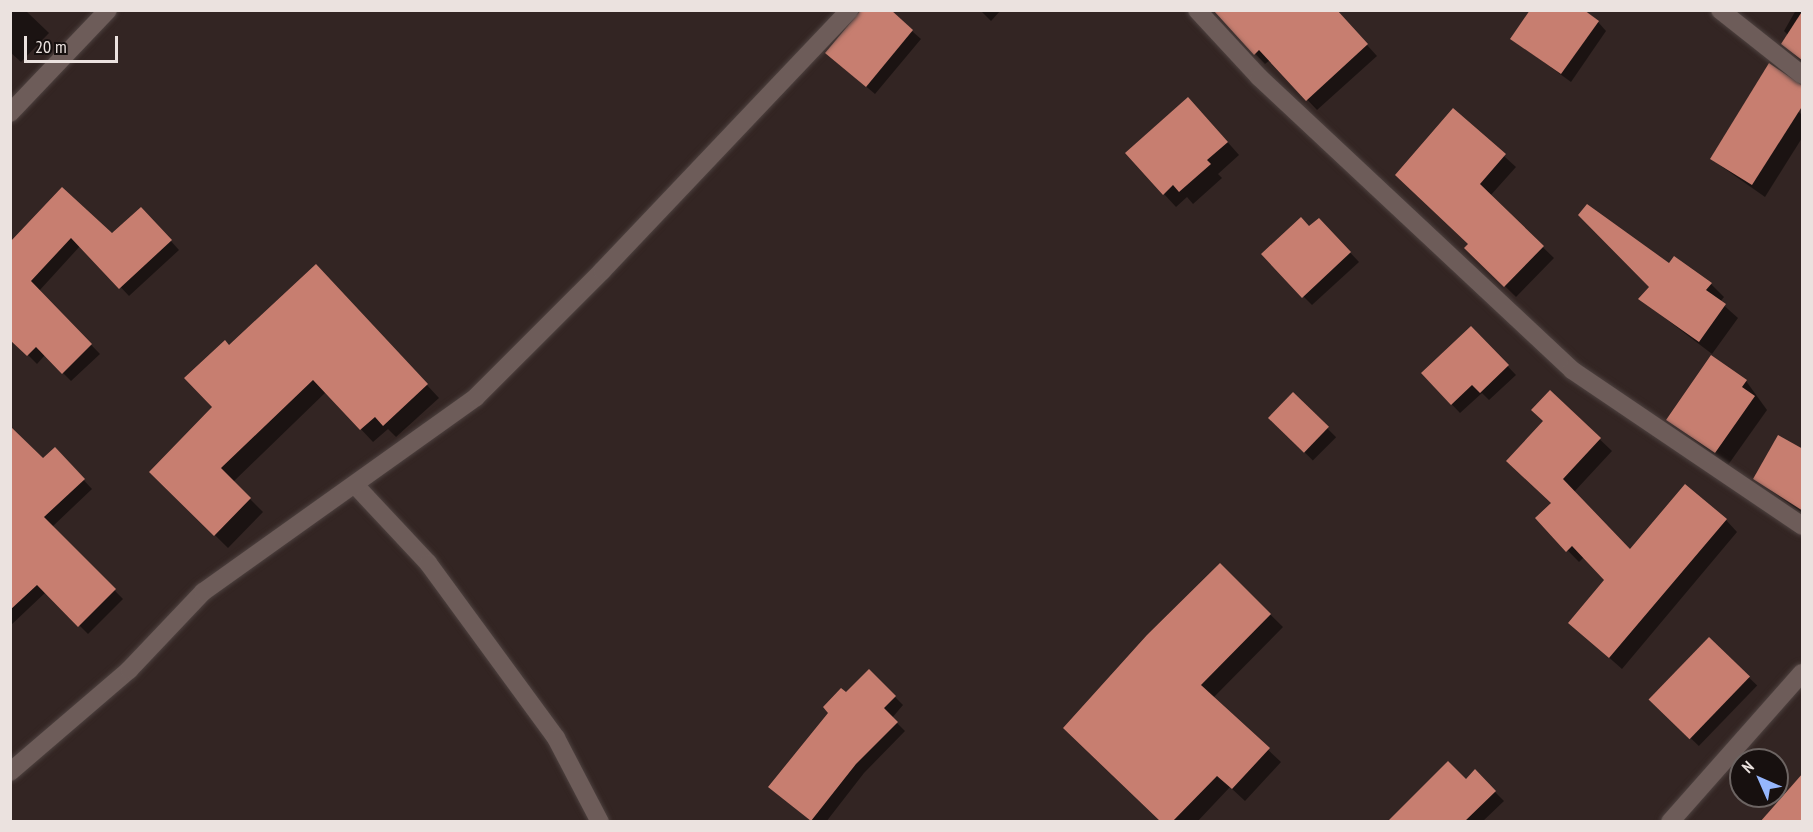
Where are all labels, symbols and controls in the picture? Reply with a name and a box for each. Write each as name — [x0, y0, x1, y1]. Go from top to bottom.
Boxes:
scale bar — [27, 24, 122, 62]
text: 20 m — [35, 35, 67, 58]
north arrow — [1729, 748, 1789, 808]
text: N — [1738, 757, 1758, 777]

